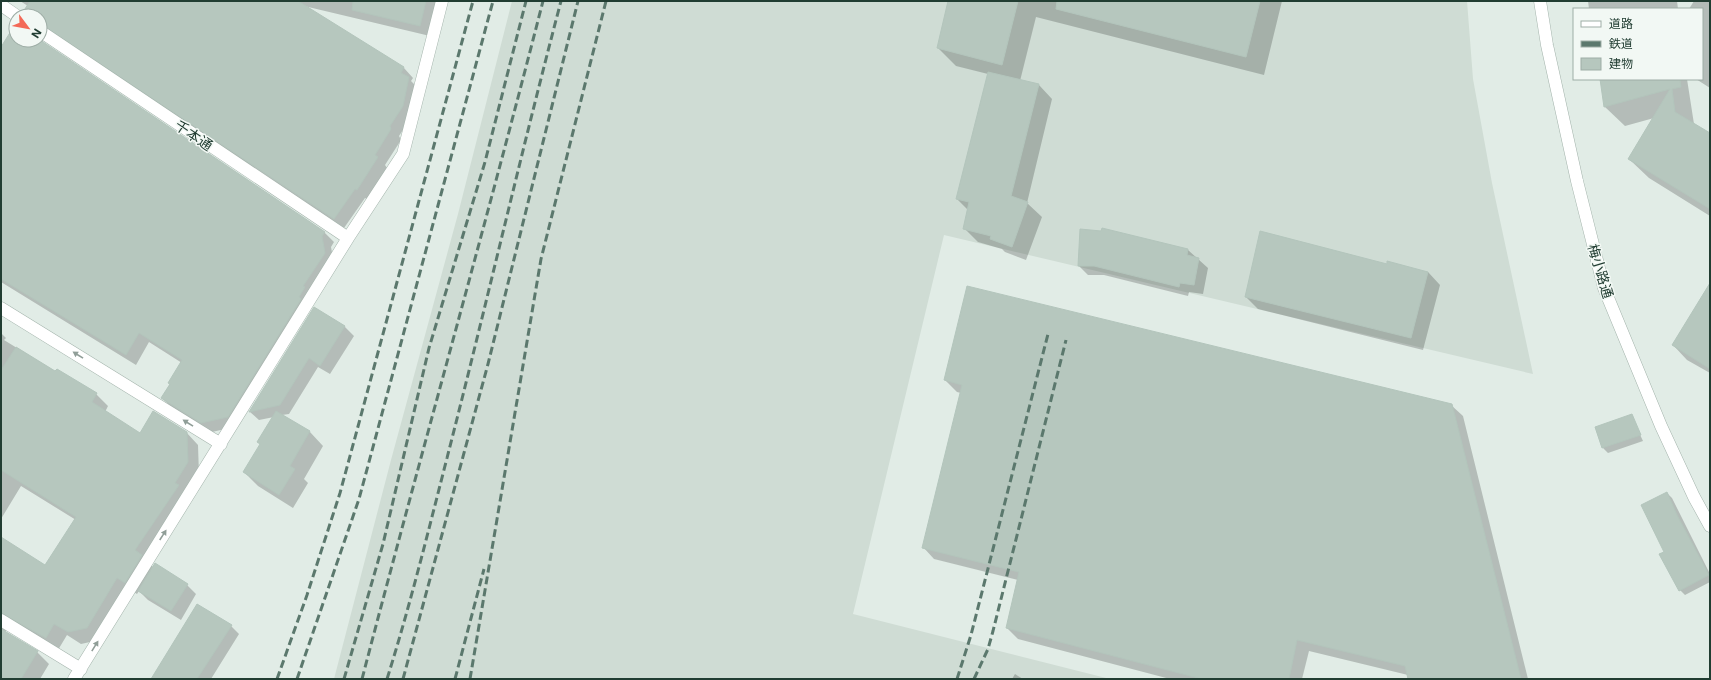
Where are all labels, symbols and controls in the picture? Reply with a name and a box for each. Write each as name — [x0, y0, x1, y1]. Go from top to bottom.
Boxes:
north arrow — [8, 8, 48, 48]
legend — [1573, 8, 1703, 80]
text: 道路 — [1609, 16, 1633, 31]
text: N — [28, 26, 45, 41]
text: 鉄道 — [1609, 36, 1633, 51]
text: 建物 — [1609, 56, 1633, 71]
street label: 千本通 — [172, 116, 216, 154]
street label: 梅小路通 — [1585, 242, 1617, 300]
one-way arrow — [73, 351, 83, 359]
one-way arrow — [182, 420, 194, 427]
one-way arrow — [159, 530, 167, 540]
one-way arrow — [91, 640, 98, 652]

